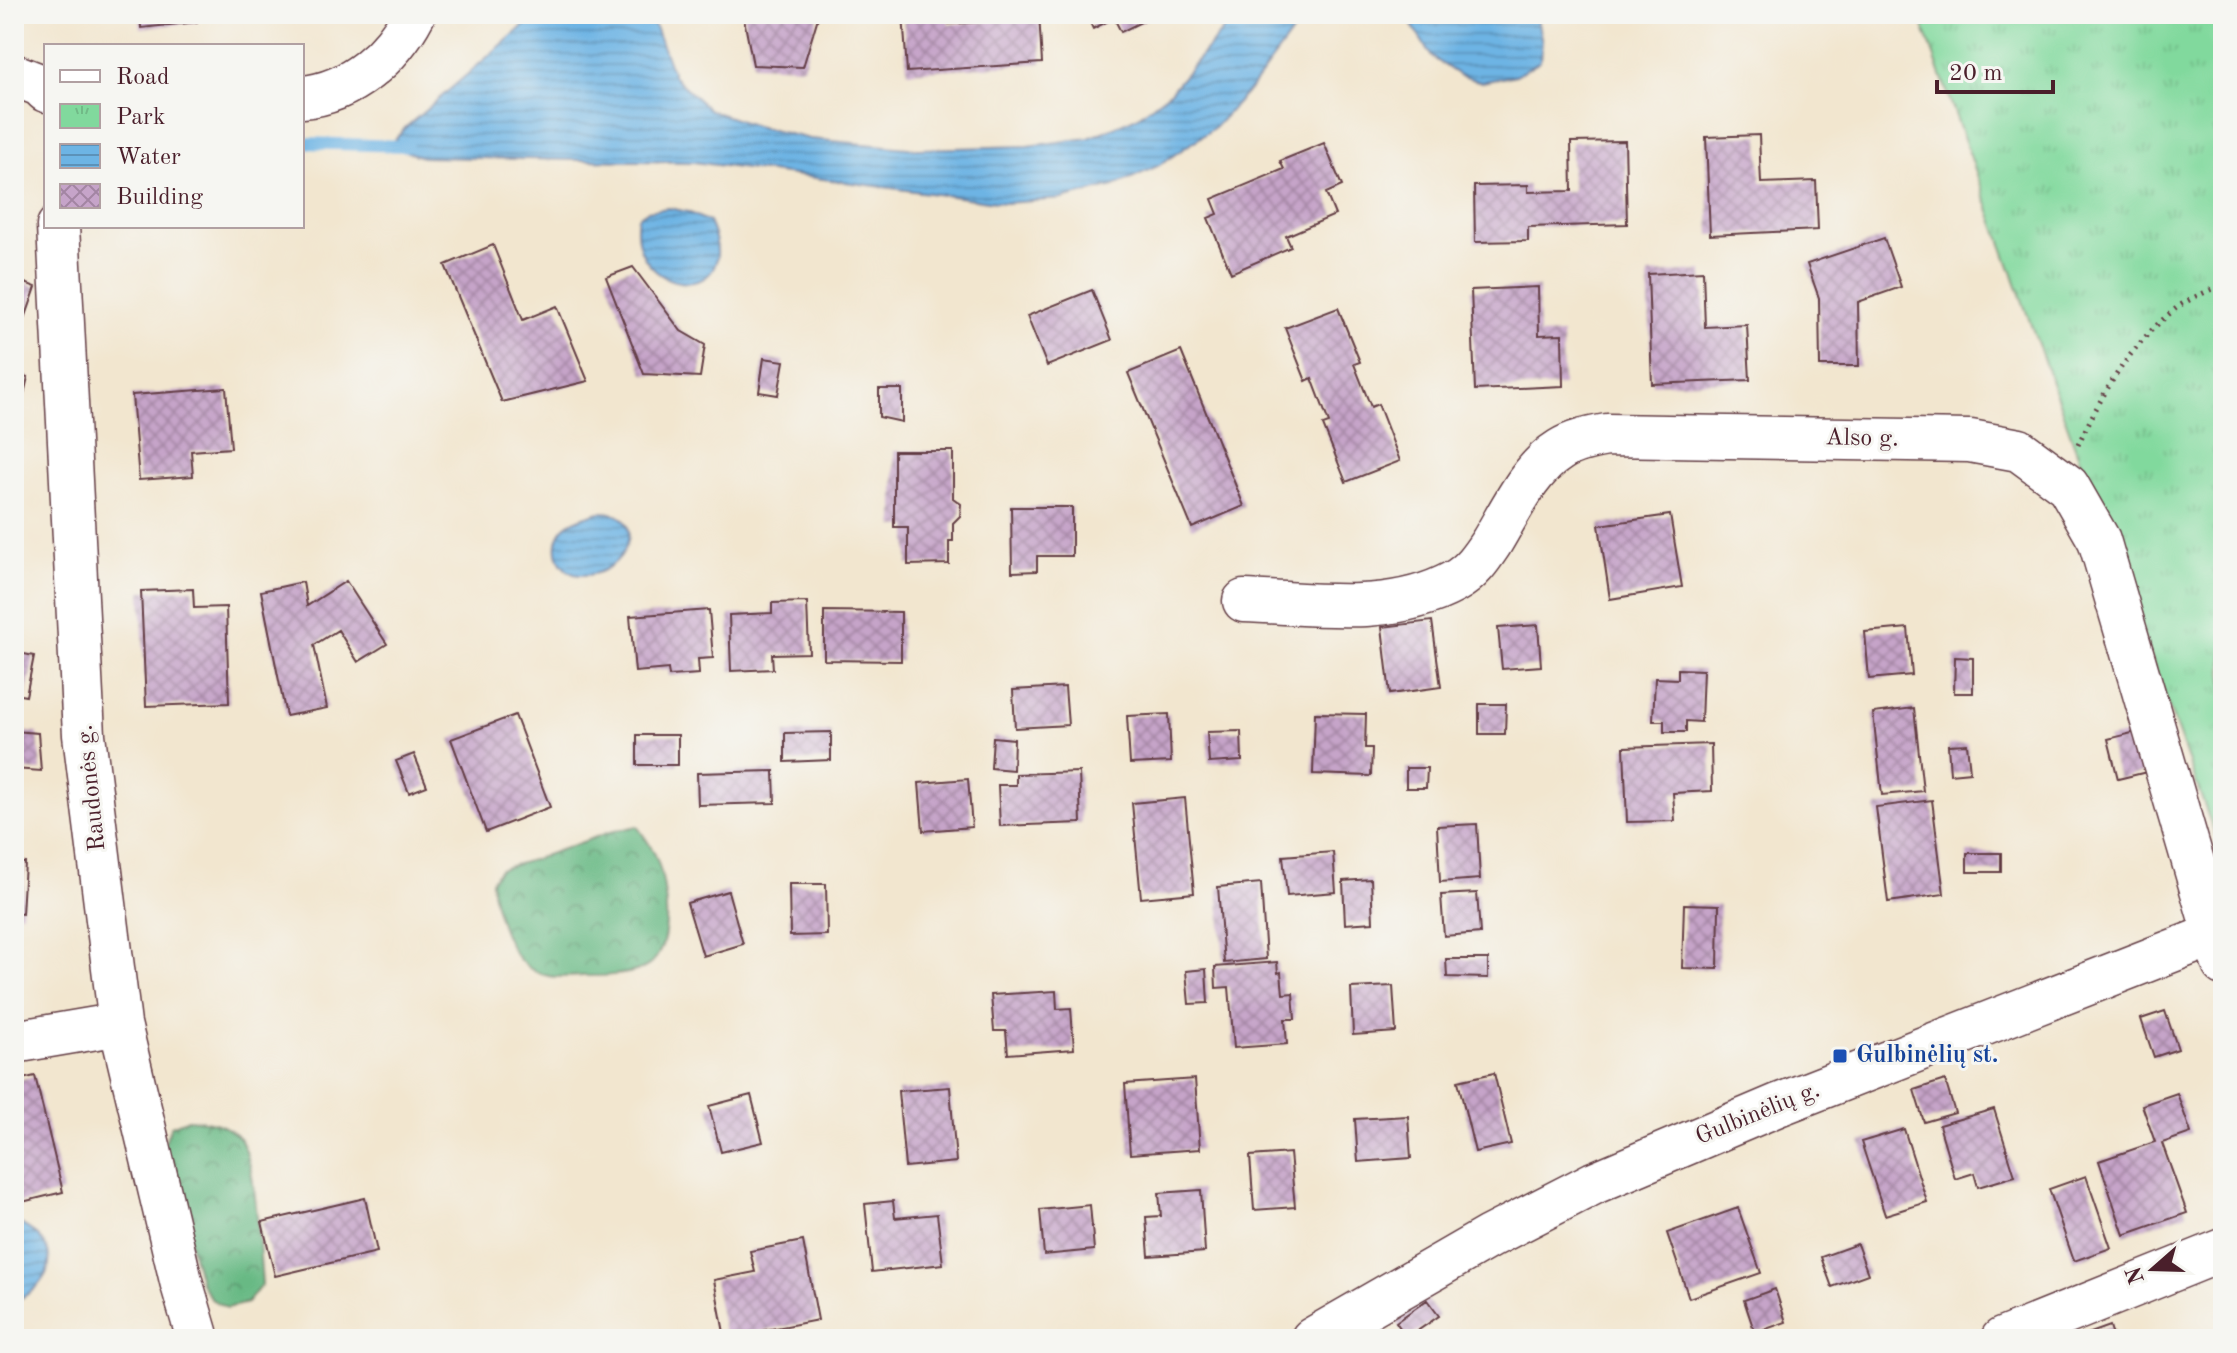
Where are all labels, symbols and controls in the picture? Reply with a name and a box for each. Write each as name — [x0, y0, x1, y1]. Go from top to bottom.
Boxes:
legend — [44, 44, 304, 228]
scale bar — [1937, 44, 2053, 94]
text: 20 m — [1949, 62, 2003, 86]
text: Road — [116, 66, 169, 90]
text: Park — [116, 106, 165, 130]
text: Water — [116, 146, 181, 170]
text: Building — [116, 186, 203, 210]
street label: Also g. — [1825, 426, 1899, 452]
street label: Raudonės g. — [73, 724, 111, 852]
place label: Gulbinėlių st. — [1856, 1044, 1999, 1068]
marker: Gulbinėlių st. — [1831, 1047, 1849, 1065]
street label: Gulbinėlių g. — [1693, 1078, 1823, 1150]
north arrow — [2113, 1229, 2193, 1309]
text: N — [2123, 1263, 2149, 1287]

